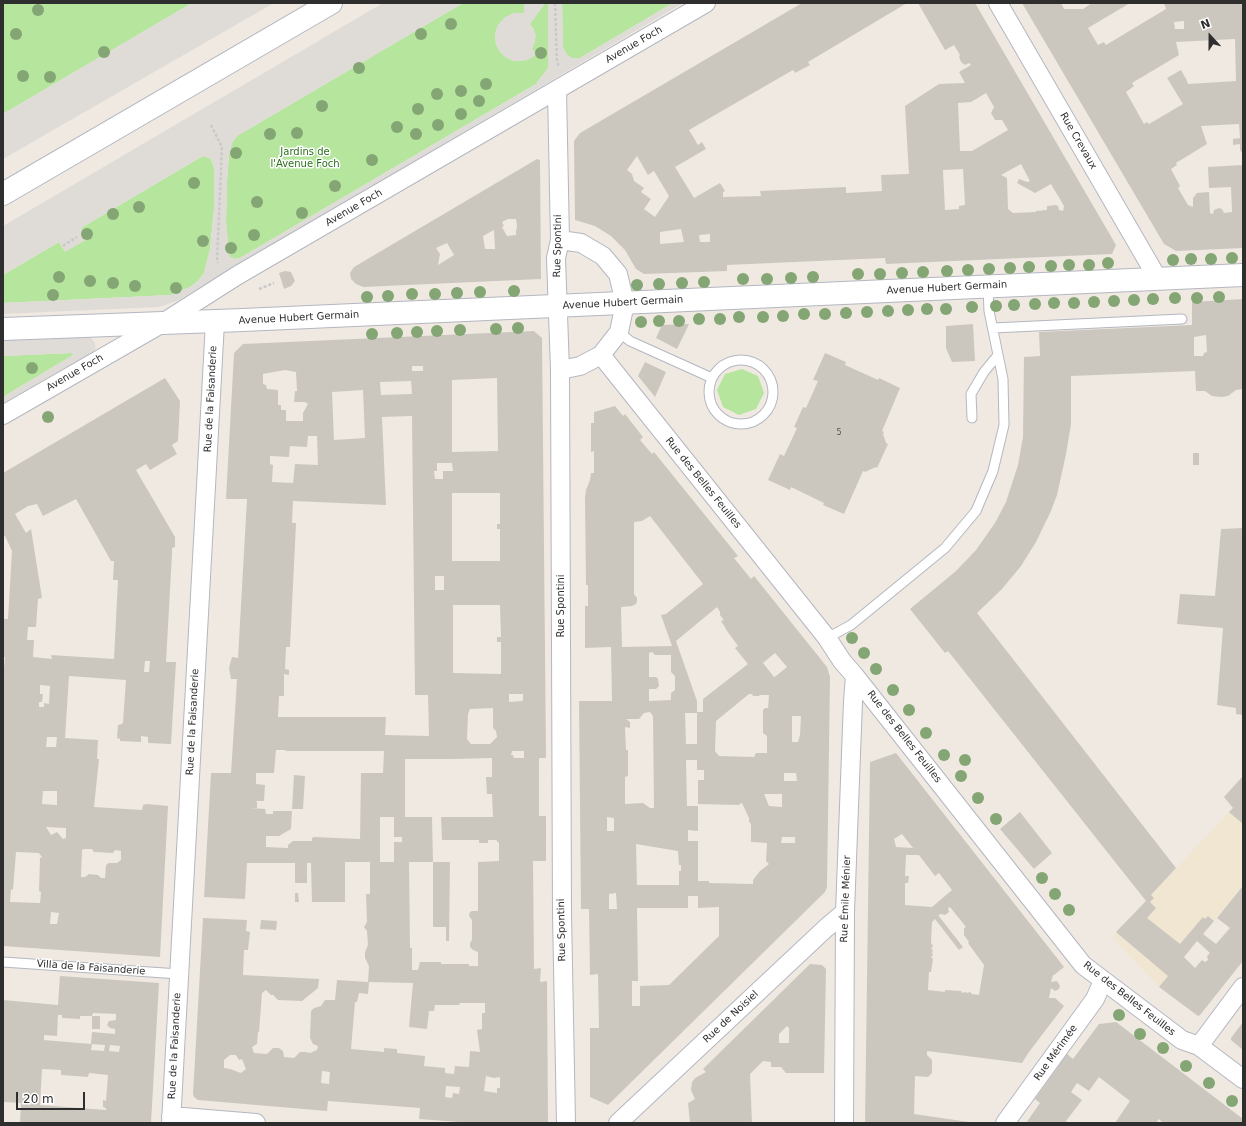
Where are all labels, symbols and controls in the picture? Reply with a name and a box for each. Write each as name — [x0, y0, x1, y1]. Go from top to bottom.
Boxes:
north arrow — [1190, 16, 1230, 56]
text: N — [1199, 17, 1212, 32]
street label: Avenue Foch — [603, 24, 665, 66]
street label: Rue Crevaux — [1057, 111, 1099, 171]
park label: Jardins de l'Avenue Foch — [270, 146, 340, 170]
street label: Avenue Foch — [323, 187, 385, 229]
street label: Rue Spontini — [551, 214, 565, 278]
street label: Avenue Hubert Germain — [886, 279, 1008, 297]
street label: Avenue Hubert Germain — [562, 294, 684, 312]
street label: Avenue Hubert Germain — [238, 309, 360, 327]
street label: Rue de la Faisanderie — [202, 345, 220, 453]
street label: Avenue Foch — [44, 352, 106, 394]
house number: 5 — [836, 428, 842, 438]
street label: Rue des Belles Feuilles — [663, 435, 743, 531]
street label: Rue Spontini — [555, 574, 567, 638]
street label: Rue de la Faisanderie — [184, 668, 202, 776]
street label: Rue des Belles Feuilles — [864, 689, 944, 785]
street label: Rue Émile Ménier — [838, 855, 854, 943]
street label: Rue Spontini — [555, 898, 569, 962]
street label: Villa de la Faisanderie — [36, 958, 146, 978]
street label: Rue des Belles Feuilles — [1081, 959, 1177, 1039]
street label: Rue de Noisiel — [701, 988, 761, 1046]
street label: Rue de la Faisanderie — [166, 992, 184, 1100]
street label: Rue Mérimée — [1032, 1023, 1080, 1083]
scale bar — [18, 1084, 87, 1110]
text: 20 m — [23, 1092, 54, 1106]

